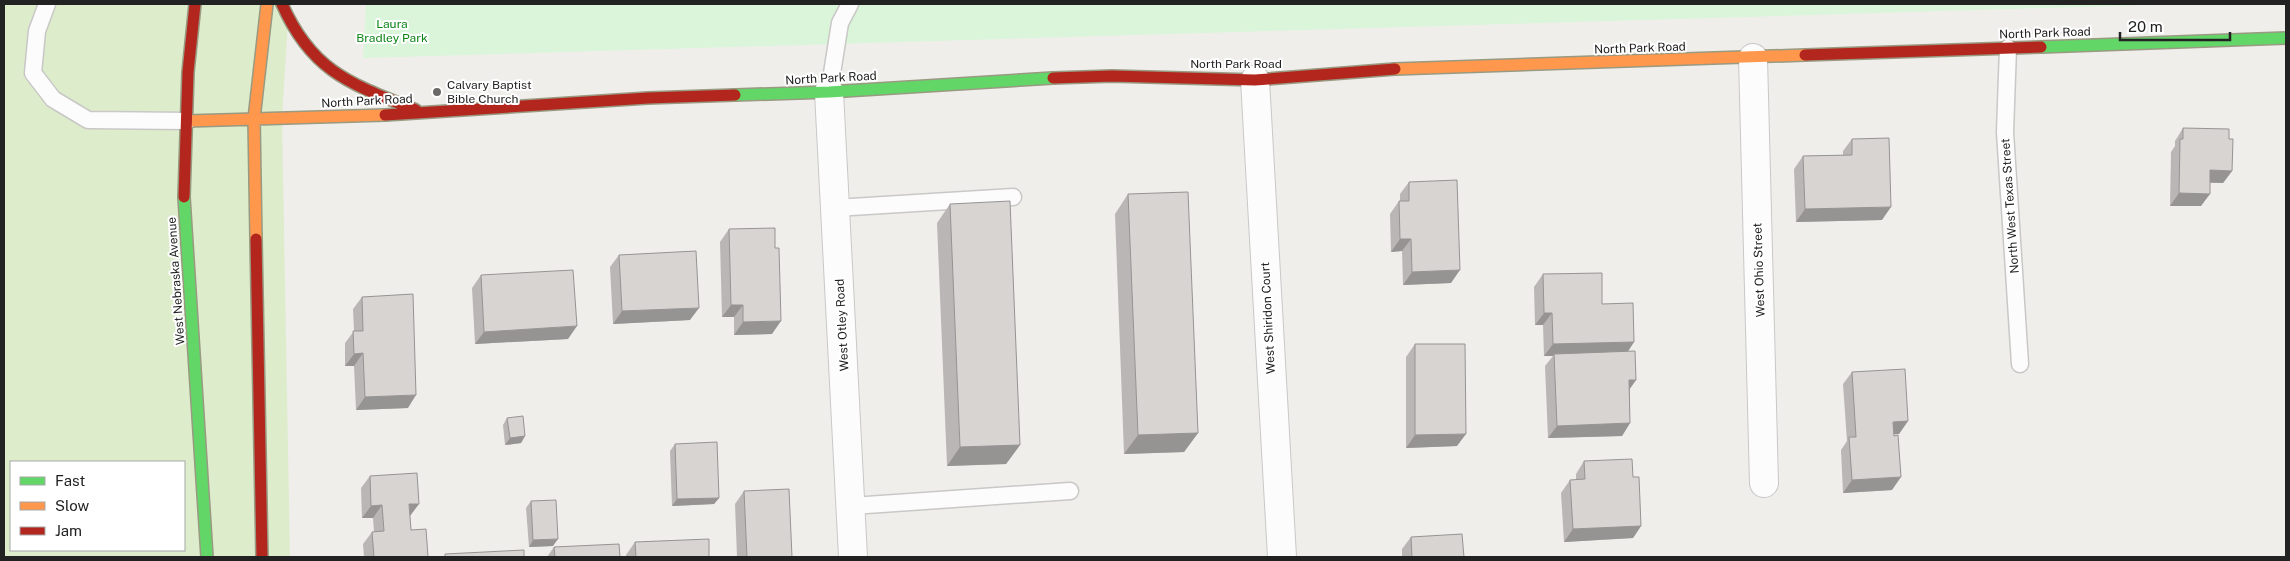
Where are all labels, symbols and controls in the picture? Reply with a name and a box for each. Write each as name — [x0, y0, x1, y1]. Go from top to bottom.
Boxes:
scale bar — [2120, 10, 2230, 42]
park label: Laura Bradley Park — [356, 17, 428, 45]
text: 20 m — [2128, 18, 2163, 35]
street label: North Park Road — [1999, 24, 2091, 42]
street label: North Park Road — [1594, 39, 1686, 57]
street label: North Park Road — [1190, 57, 1282, 71]
street label: North Park Road — [785, 69, 877, 87]
place label: Calvary Baptist Bible Church — [447, 78, 532, 106]
marker: Calvary Baptist Bible Church — [431, 86, 443, 98]
street label: North Park Road — [321, 92, 413, 110]
street label: North West Texas Street — [1998, 138, 2022, 274]
street label: West Nebraska Avenue — [165, 216, 187, 346]
street label: West Ohio Street — [1750, 222, 1768, 317]
street label: West Shiridon Court — [1258, 261, 1278, 374]
street label: West Otley Road — [833, 279, 851, 371]
legend — [10, 461, 185, 551]
text: Fast — [55, 472, 85, 489]
text: Slow — [55, 497, 90, 514]
text: Jam — [55, 522, 82, 539]

